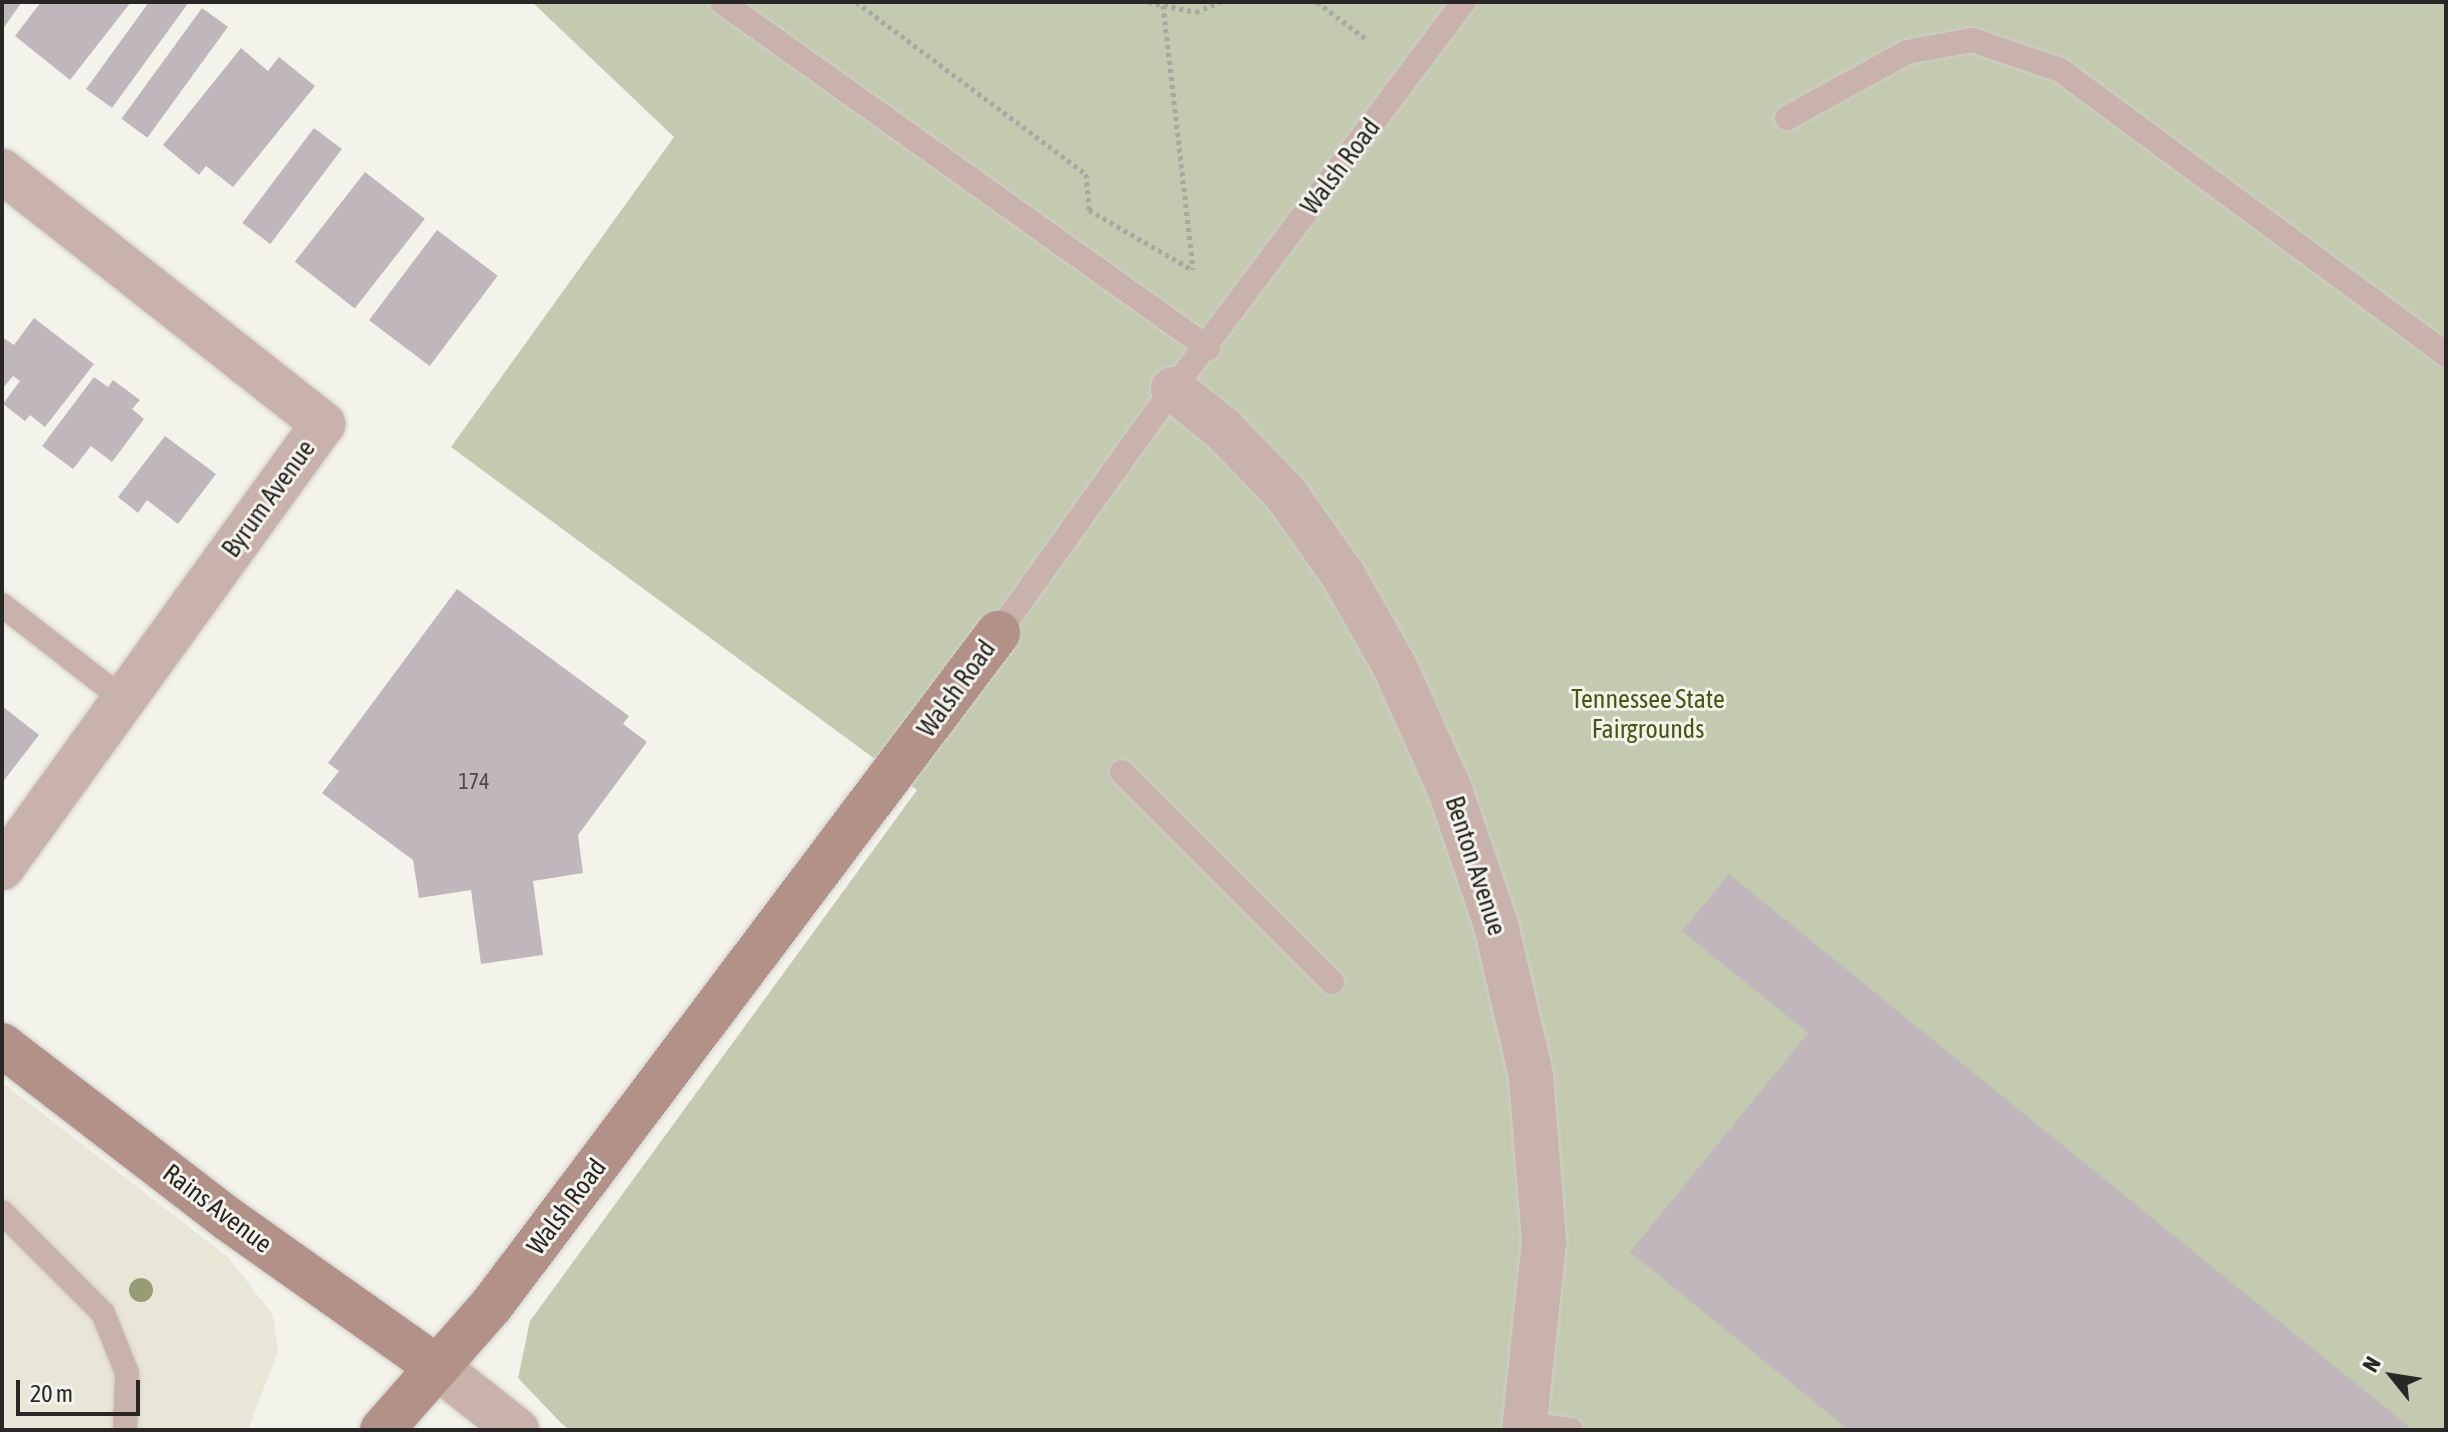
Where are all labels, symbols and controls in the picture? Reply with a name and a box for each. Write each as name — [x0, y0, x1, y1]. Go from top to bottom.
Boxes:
street label: Walsh Road — [1295, 113, 1387, 221]
street label: Byrum Avenue — [216, 434, 322, 564]
street label: Walsh Road — [911, 635, 1003, 743]
park label: Tennessee State Fairgrounds — [1571, 684, 1725, 746]
house number: 174 — [458, 769, 490, 795]
street label: Benton Avenue — [1438, 793, 1512, 939]
street label: Walsh Road — [521, 1153, 613, 1261]
street label: Rains Avenue — [156, 1158, 278, 1260]
north arrow — [2352, 1336, 2432, 1416]
text: N — [2357, 1352, 2386, 1376]
scale bar — [20, 1364, 144, 1414]
text: 20 m — [30, 1380, 73, 1407]

